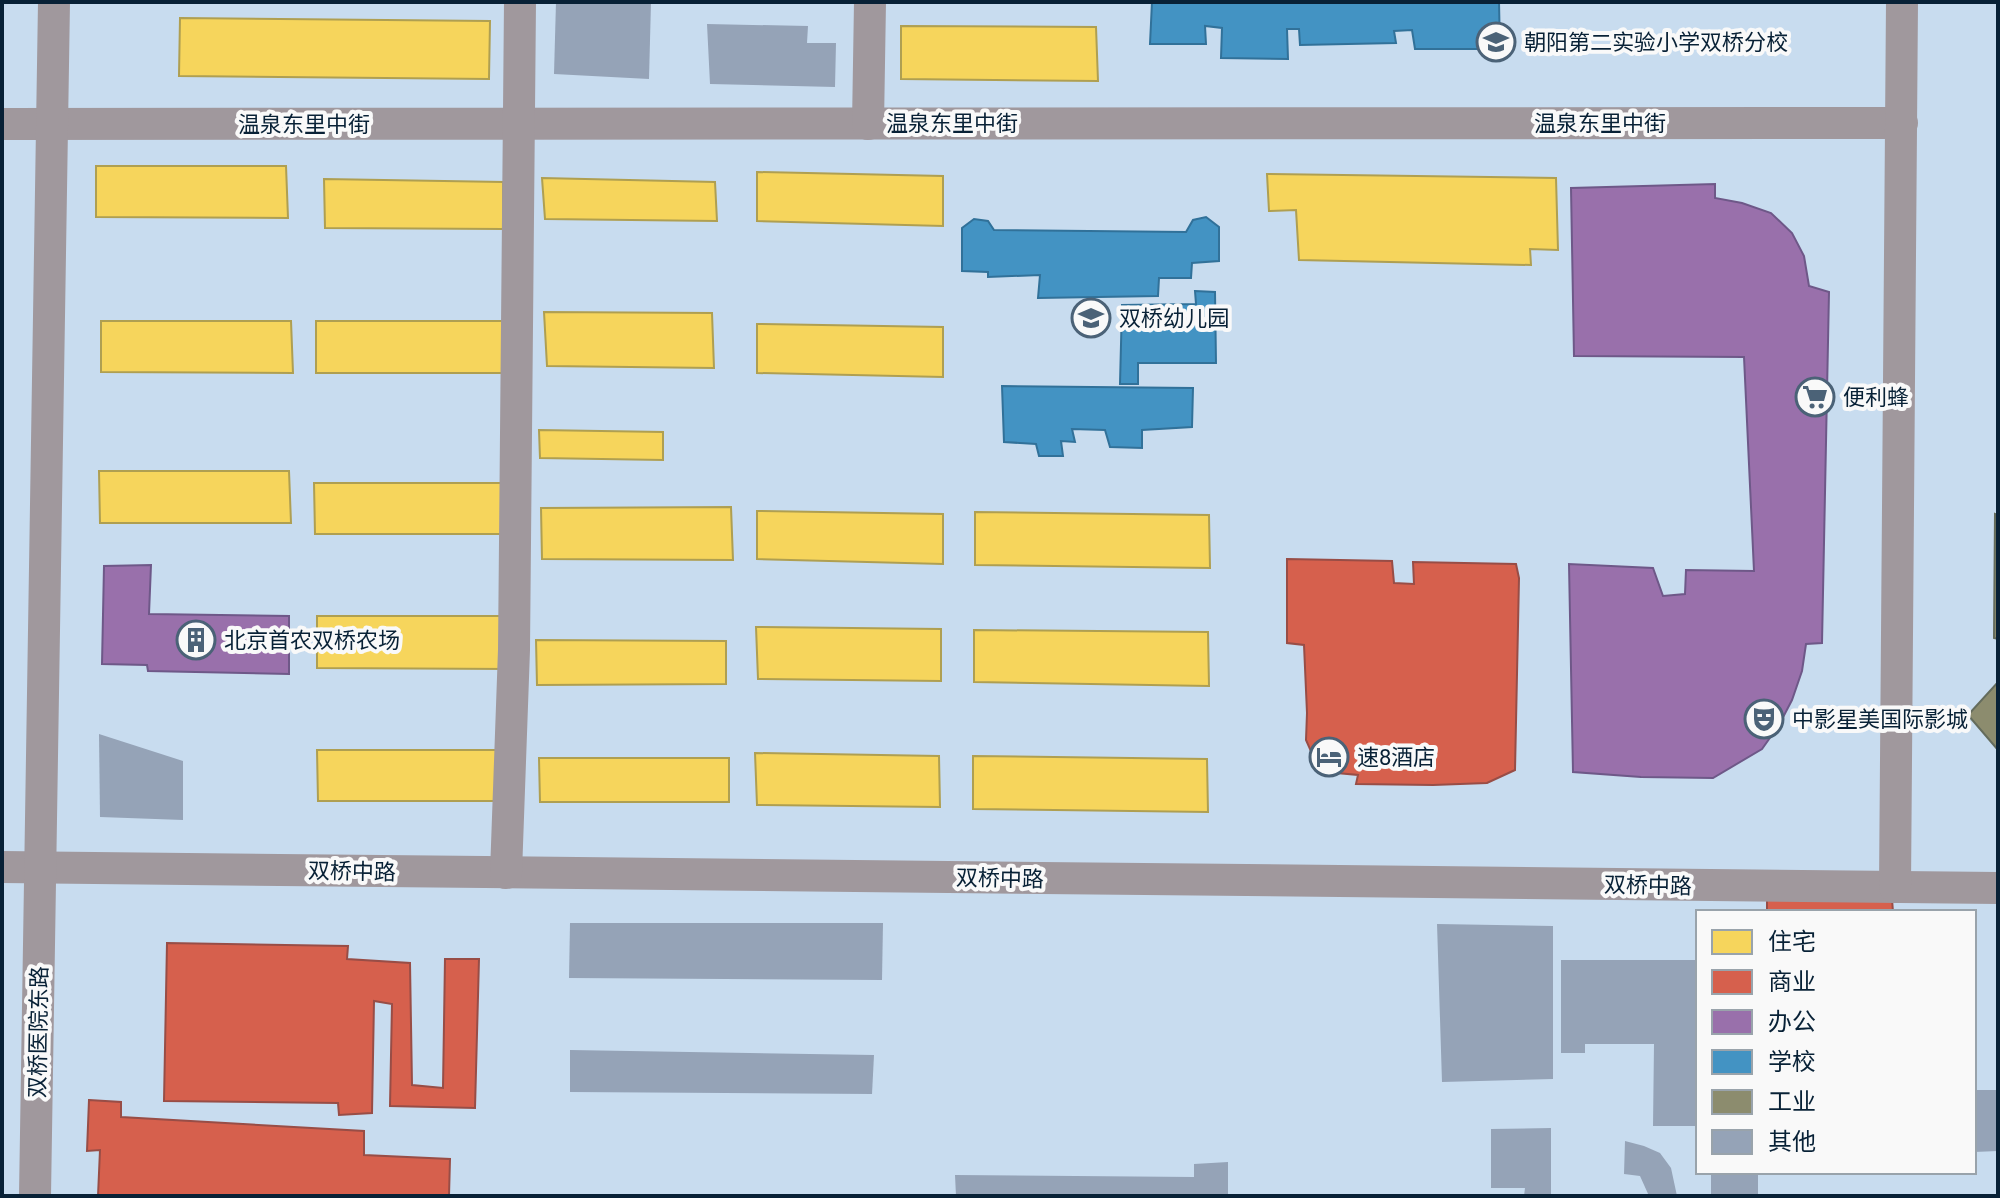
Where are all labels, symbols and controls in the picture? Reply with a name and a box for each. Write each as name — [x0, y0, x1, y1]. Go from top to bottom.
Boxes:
school or university icon: 朝阳第二实验小学双桥分校 — [1475, 21, 1517, 63]
place label: 朝阳第二实验小学双桥分校 — [1524, 30, 1788, 55]
street label: 温泉东里中街 — [886, 111, 1018, 136]
street label: 温泉东里中街 — [1534, 111, 1666, 136]
street label: 温泉东里中街 — [238, 112, 370, 137]
school or university icon: 双桥幼儿园 — [1070, 297, 1112, 339]
place label: 双桥幼儿园 — [1119, 306, 1229, 331]
supermarket icon: 便利蜂 — [1794, 376, 1836, 418]
place label: 便利蜂 — [1843, 385, 1909, 410]
building icon: 北京首农双桥农场 — [175, 619, 217, 661]
place label: 北京首农双桥农场 — [224, 628, 400, 653]
theatre icon: 中影星美国际影城 — [1743, 698, 1785, 740]
place label: 中影星美国际影城 — [1792, 707, 1968, 732]
hotel icon: 速8酒店 — [1308, 736, 1350, 778]
place label: 速8酒店 — [1357, 745, 1435, 770]
street label: 双桥中路 — [308, 858, 396, 885]
street label: 双桥中路 — [956, 865, 1044, 892]
street label: 双桥中路 — [1604, 872, 1692, 899]
legend — [1696, 910, 1976, 1174]
text: 住宅 — [1768, 928, 1816, 956]
street label: 双桥医院东路 — [25, 966, 52, 1098]
text: 商业 — [1768, 968, 1816, 996]
text: 办公 — [1768, 1008, 1816, 1036]
text: 学校 — [1768, 1048, 1816, 1076]
text: 工业 — [1768, 1088, 1816, 1116]
text: 其他 — [1768, 1128, 1816, 1156]

